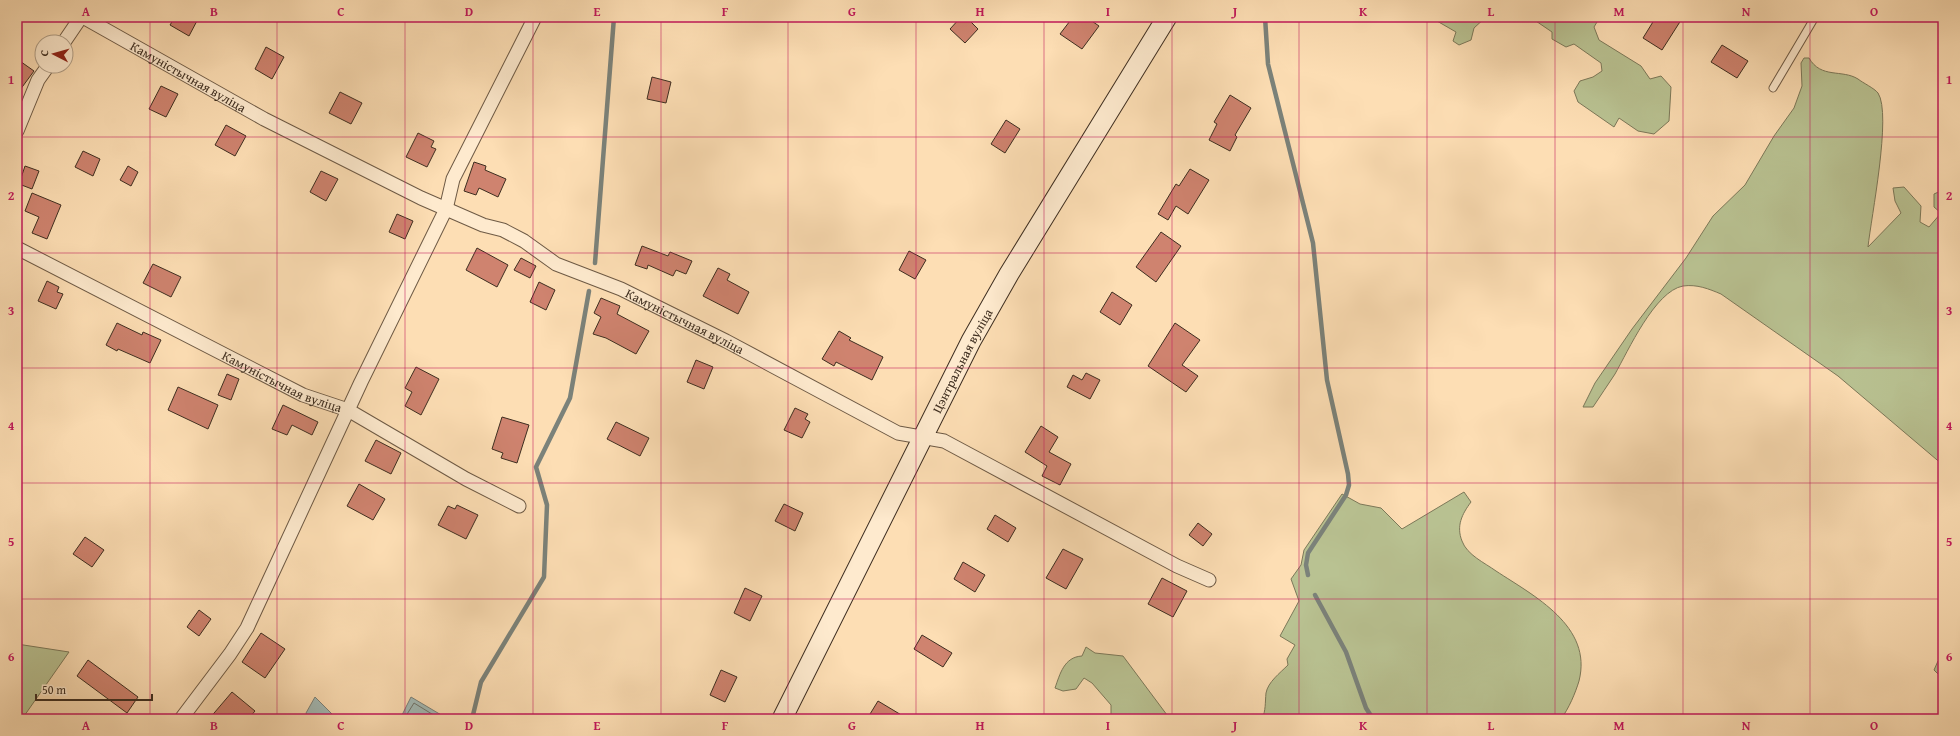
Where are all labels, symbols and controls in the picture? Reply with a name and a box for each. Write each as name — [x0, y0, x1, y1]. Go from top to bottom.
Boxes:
text: A — [82, 2, 91, 21]
text: B — [210, 2, 218, 21]
text: C — [337, 2, 345, 21]
text: D — [465, 2, 473, 21]
text: E — [594, 2, 601, 21]
text: F — [722, 2, 729, 21]
text: G — [848, 2, 856, 21]
text: H — [975, 2, 985, 21]
text: I — [1106, 2, 1110, 21]
text: J — [1231, 2, 1238, 21]
text: K — [1359, 2, 1368, 21]
text: L — [1488, 2, 1495, 21]
text: M — [1613, 2, 1625, 21]
text: N — [1742, 2, 1751, 21]
text: O — [1870, 2, 1878, 21]
north arrow — [34, 34, 74, 74]
street label: Камуністычная вуліца — [127, 37, 250, 117]
text: С — [36, 49, 52, 57]
text: 1 — [8, 70, 14, 89]
text: 1 — [1946, 70, 1952, 89]
text: 2 — [8, 186, 15, 205]
text: 2 — [1946, 186, 1953, 205]
street label: Камуністычная вуліца — [622, 284, 748, 359]
text: 3 — [8, 301, 14, 320]
text: 3 — [1946, 301, 1952, 320]
street label: Цэнтральная вуліца — [927, 304, 998, 416]
street label: Камуністычная вуліца — [219, 346, 345, 418]
text: 4 — [8, 416, 15, 435]
text: 4 — [1946, 416, 1953, 435]
text: 5 — [8, 532, 15, 551]
text: 5 — [1946, 532, 1953, 551]
text: 6 — [8, 647, 15, 666]
text: 6 — [1946, 647, 1953, 666]
scale bar — [36, 676, 152, 702]
text: 50 m — [42, 681, 66, 698]
text: A — [82, 716, 91, 735]
text: B — [210, 716, 218, 735]
text: C — [337, 716, 345, 735]
text: D — [465, 716, 473, 735]
text: E — [594, 716, 601, 735]
text: F — [722, 716, 729, 735]
text: G — [848, 716, 856, 735]
text: H — [975, 716, 985, 735]
text: I — [1106, 716, 1110, 735]
text: J — [1231, 716, 1238, 735]
text: K — [1359, 716, 1368, 735]
text: L — [1488, 716, 1495, 735]
text: M — [1613, 716, 1625, 735]
text: N — [1742, 716, 1751, 735]
text: O — [1870, 716, 1878, 735]

